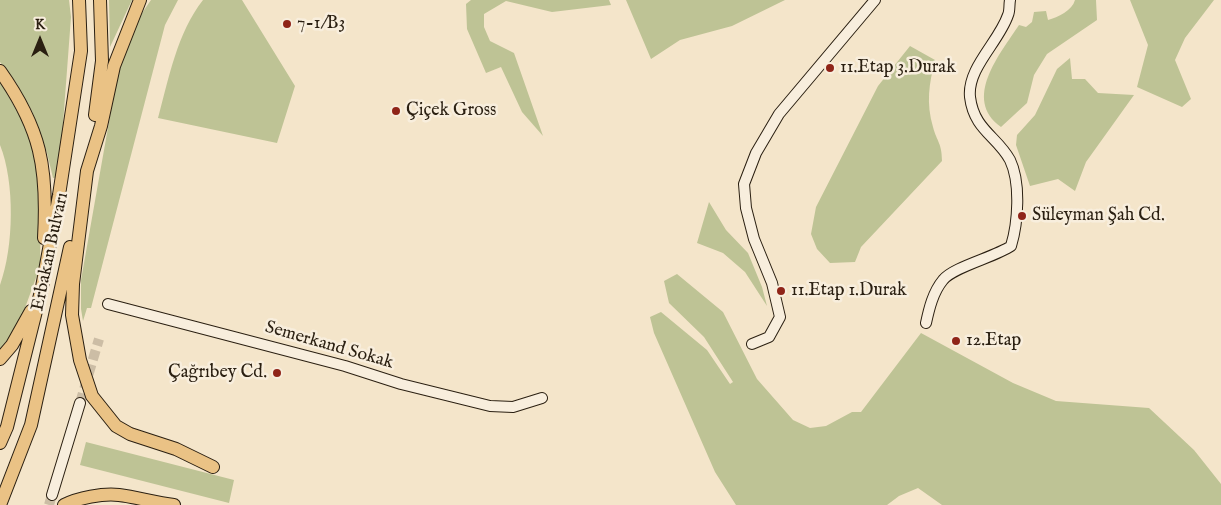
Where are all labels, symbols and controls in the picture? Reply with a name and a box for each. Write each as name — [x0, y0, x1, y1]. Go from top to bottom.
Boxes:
place label: 7-1/B3 — [297, 13, 345, 35]
north arrow — [15, 15, 65, 65]
text: K — [35, 16, 45, 34]
marker: 7-1/B3 — [281, 18, 293, 30]
place label: 11.Etap 3.Durak — [840, 57, 956, 79]
marker: 11.Etap 3.Durak — [824, 62, 836, 74]
place label: Çiçek Gross — [406, 100, 496, 122]
marker: Çiçek Gross — [390, 105, 402, 117]
street label: Erbakan Bulvarı — [28, 191, 74, 313]
place label: Süleyman Şah Cd. — [1032, 205, 1165, 227]
marker: Süleyman Şah Cd. — [1016, 210, 1028, 222]
place label: 11.Etap 1.Durak — [791, 280, 907, 302]
marker: 11.Etap 1.Durak — [775, 285, 787, 297]
street label: Semerkand Sokak — [262, 317, 396, 375]
place label: 12.Etap — [966, 330, 1021, 352]
marker: 12.Etap — [950, 335, 962, 347]
place label: Çağrıbey Cd. — [168, 362, 267, 384]
marker: Çağrıbey Cd. — [271, 367, 283, 379]

